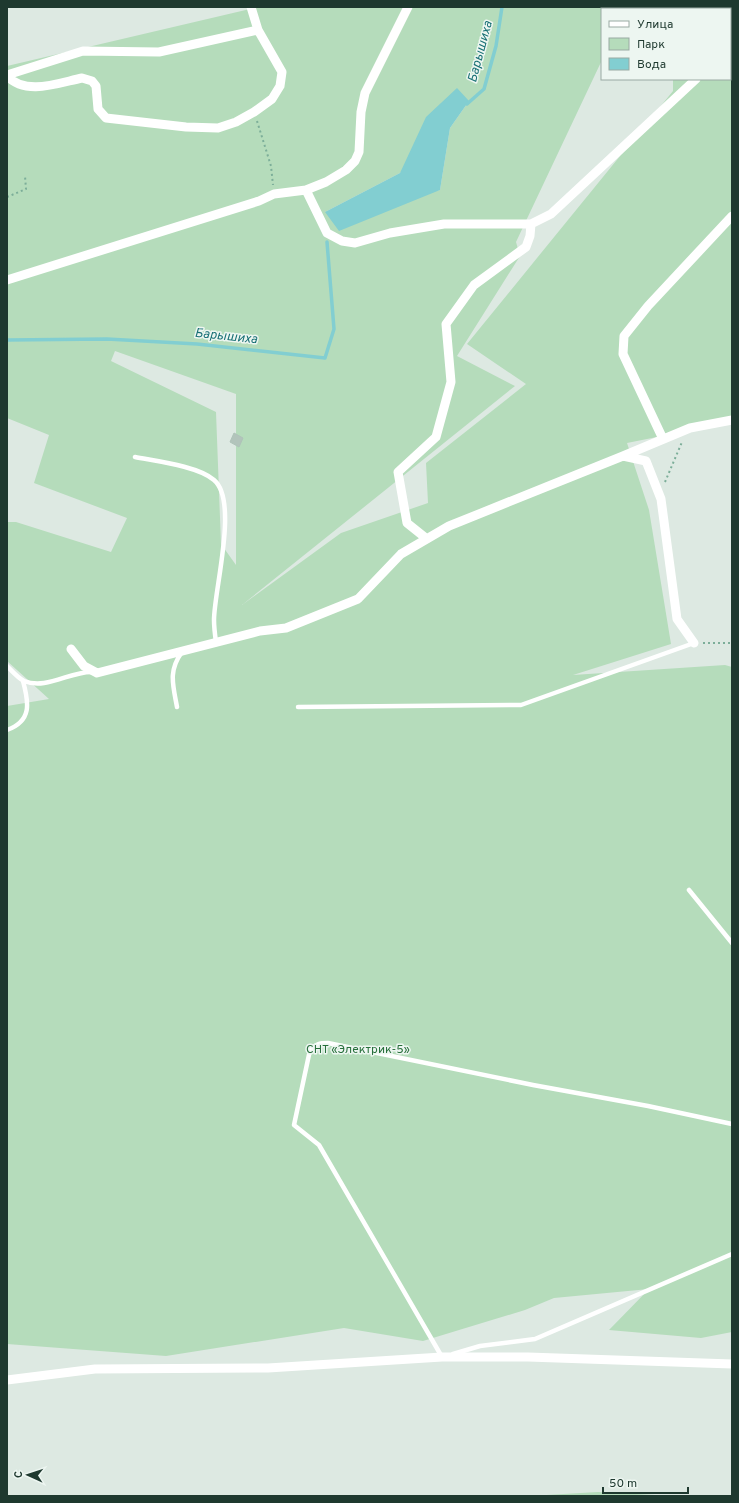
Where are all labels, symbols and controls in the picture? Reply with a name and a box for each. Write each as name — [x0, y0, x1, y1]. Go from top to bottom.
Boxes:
legend — [601, 8, 731, 80]
text: Улица — [637, 17, 673, 33]
water label: Барышиха — [465, 19, 497, 85]
text: Парк — [637, 37, 665, 53]
text: Вода — [637, 57, 666, 73]
water label: Барышиха — [194, 326, 258, 348]
park label: СНТ «Электрик-5» — [306, 1042, 410, 1058]
north arrow — [8, 1455, 48, 1495]
scale bar — [603, 1469, 688, 1495]
text: С — [12, 1471, 26, 1478]
text: 50 m — [609, 1476, 637, 1492]

